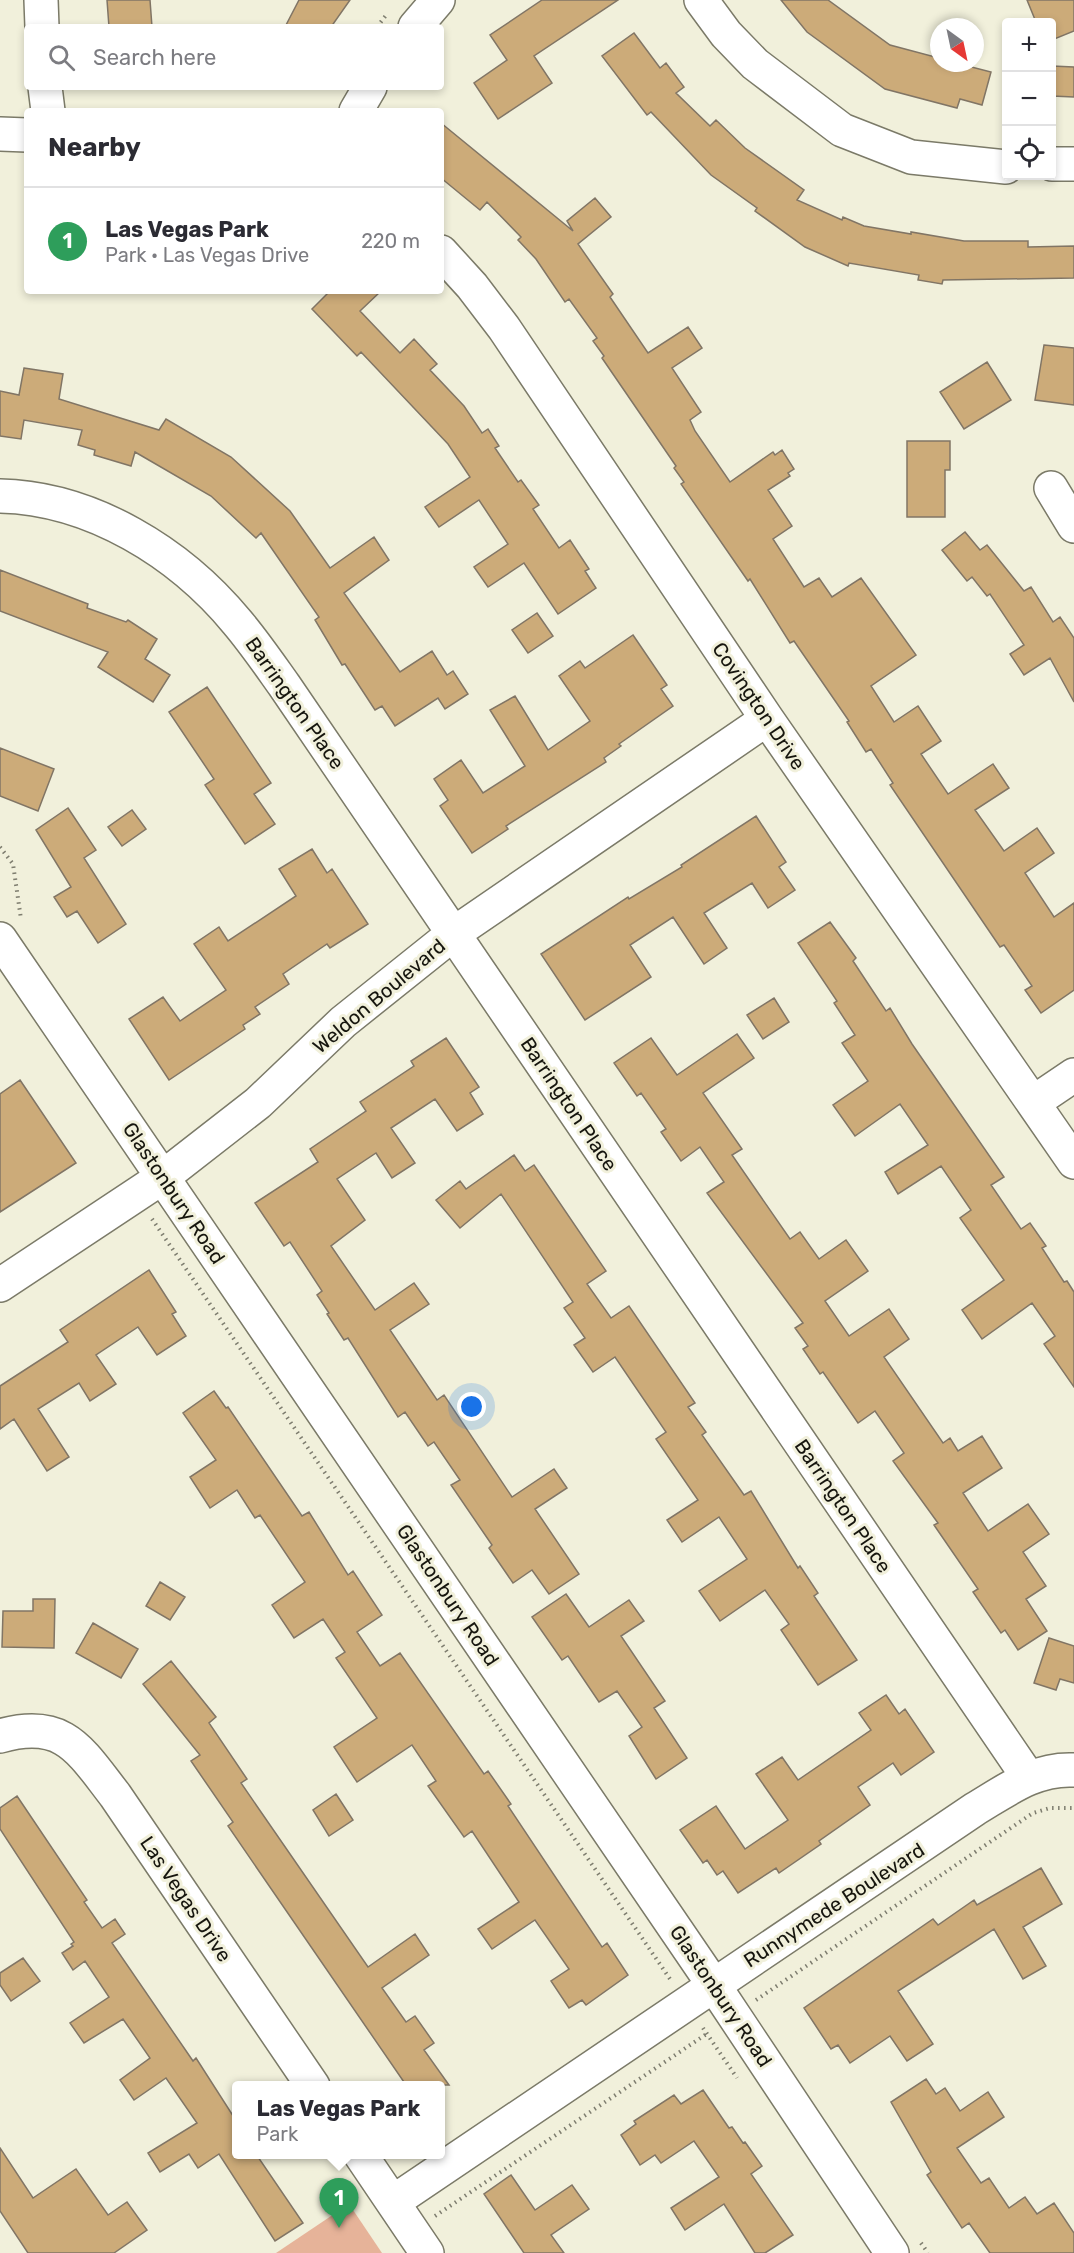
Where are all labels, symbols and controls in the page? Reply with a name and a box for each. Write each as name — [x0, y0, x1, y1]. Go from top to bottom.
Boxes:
north arrow — [930, 18, 984, 72]
map controls — [1002, 18, 1056, 180]
button: + — [1002, 18, 1056, 72]
search box — [24, 24, 444, 90]
icon: search — [45, 41, 78, 74]
text: Search here — [93, 44, 216, 71]
button: − — [1002, 72, 1056, 126]
button: locate — [1002, 126, 1056, 180]
text: Nearby — [48, 132, 141, 163]
text: Las Vegas Park — [105, 216, 269, 243]
text: 1 — [63, 229, 72, 253]
text: 220 m — [361, 229, 420, 253]
text: Park · Las Vegas Drive — [105, 243, 309, 267]
street label: Barrington Place — [240, 632, 350, 774]
street label: Covington Drive — [707, 638, 811, 774]
street label: Weldon Boulevard — [308, 934, 450, 1058]
street label: Barrington Place — [515, 1033, 623, 1175]
street label: Glastonbury Road — [118, 1118, 230, 1268]
your location — [457, 1392, 486, 1421]
street label: Barrington Place — [789, 1435, 897, 1577]
street label: Glastonbury Road — [392, 1520, 504, 1670]
street label: Las Vegas Drive — [135, 1832, 237, 1966]
street label: Runnymede Boulevard — [739, 1838, 929, 1972]
street label: Glastonbury Road — [665, 1921, 777, 2071]
popup — [232, 2081, 445, 2159]
text: Las Vegas Park — [257, 2095, 420, 2122]
text: Park — [257, 2122, 298, 2146]
pin: 1 — [320, 2178, 358, 2228]

